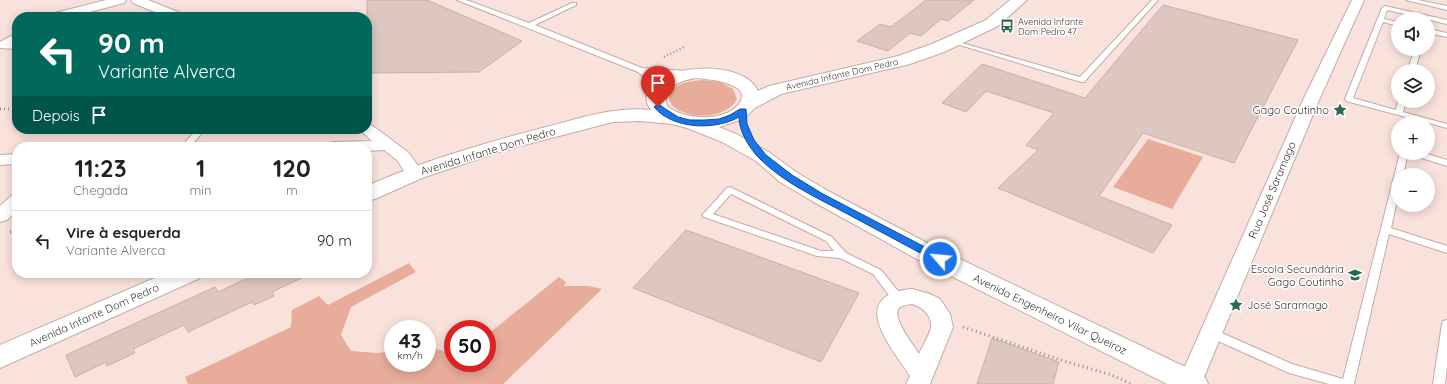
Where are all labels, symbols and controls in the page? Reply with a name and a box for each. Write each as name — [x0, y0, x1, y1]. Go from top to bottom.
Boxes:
map controls — [1391, 12, 1435, 212]
button: sound — [1391, 12, 1435, 56]
place label: Avenida Infante Dom Pedro 47 — [1018, 16, 1083, 37]
bus stop icon: Avenida Infante Dom Pedro 47 — [999, 18, 1015, 34]
text: 90 m — [98, 25, 165, 60]
icon: left — [32, 28, 84, 80]
street label: Avenida Infante Dom Pedro — [785, 56, 899, 92]
text: Variante Alverca — [98, 60, 236, 83]
button: layers — [1391, 64, 1435, 108]
pin — [641, 66, 675, 107]
icon: arrive — [647, 72, 669, 94]
place icon: Gago Coutinho — [1332, 102, 1348, 118]
place label: Gago Coutinho — [1253, 103, 1329, 117]
icon: arrive — [88, 104, 110, 126]
text: Depois — [32, 106, 80, 125]
button: + — [1391, 116, 1435, 160]
street label: Avenida Infante Dom Pedro — [419, 124, 558, 178]
street label: Rua José Saramago — [1245, 139, 1299, 241]
text: 11:23 — [75, 153, 127, 183]
text: 1 — [196, 153, 205, 183]
text: 120 — [273, 153, 311, 183]
button: − — [1391, 168, 1435, 212]
text: Chegada — [73, 182, 128, 198]
text: min — [189, 182, 212, 198]
text: m — [286, 182, 298, 198]
text: Vire à esquerda — [66, 223, 181, 242]
icon: left — [32, 230, 54, 252]
text: 90 m — [317, 231, 352, 250]
position arrow — [919, 238, 961, 280]
text: Variante Alverca — [66, 242, 165, 258]
place label: Escola Secundária Gago Coutinho — [1251, 262, 1344, 289]
school or university icon: Escola Secundária Gago Coutinho — [1347, 267, 1363, 283]
street label: Avenida Engenheiro Vilar Queiroz — [971, 271, 1129, 357]
street label: Avenida Infante Dom Pedro — [27, 280, 161, 350]
place icon: José Saramago — [1228, 297, 1244, 313]
place label: José Saramago — [1247, 298, 1328, 312]
speed limit sign: 50 — [444, 320, 496, 372]
text: 43 — [399, 328, 421, 353]
text: km/h — [397, 349, 423, 362]

